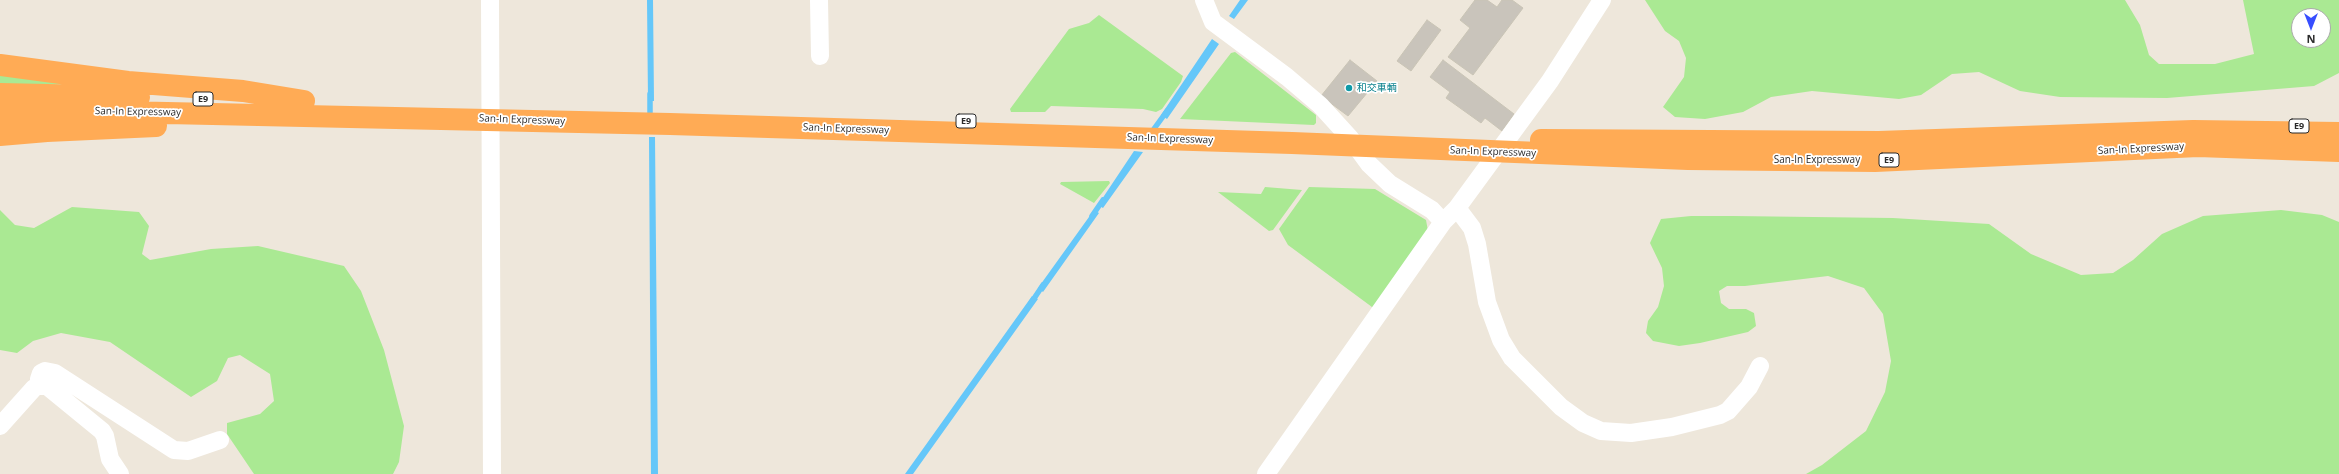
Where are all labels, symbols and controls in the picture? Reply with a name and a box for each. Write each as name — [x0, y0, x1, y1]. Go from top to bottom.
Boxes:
north arrow — [2291, 8, 2331, 48]
text: N — [2307, 32, 2315, 47]
place label: 和交車輌 — [1357, 82, 1397, 94]
marker: 和交車輌 — [1344, 83, 1354, 93]
road number: E9 — [193, 92, 213, 106]
street label: San-In Expressway — [95, 105, 181, 119]
street label: San-In Expressway — [479, 112, 565, 128]
road number: E9 — [956, 114, 976, 128]
road number: E9 — [2289, 119, 2309, 133]
street label: San-In Expressway — [803, 121, 889, 137]
street label: San-In Expressway — [1127, 131, 1213, 147]
street label: San-In Expressway — [2098, 141, 2184, 157]
street label: San-In Expressway — [1450, 144, 1536, 160]
road number: E9 — [1879, 153, 1899, 167]
street label: San-In Expressway — [1774, 154, 1860, 166]

